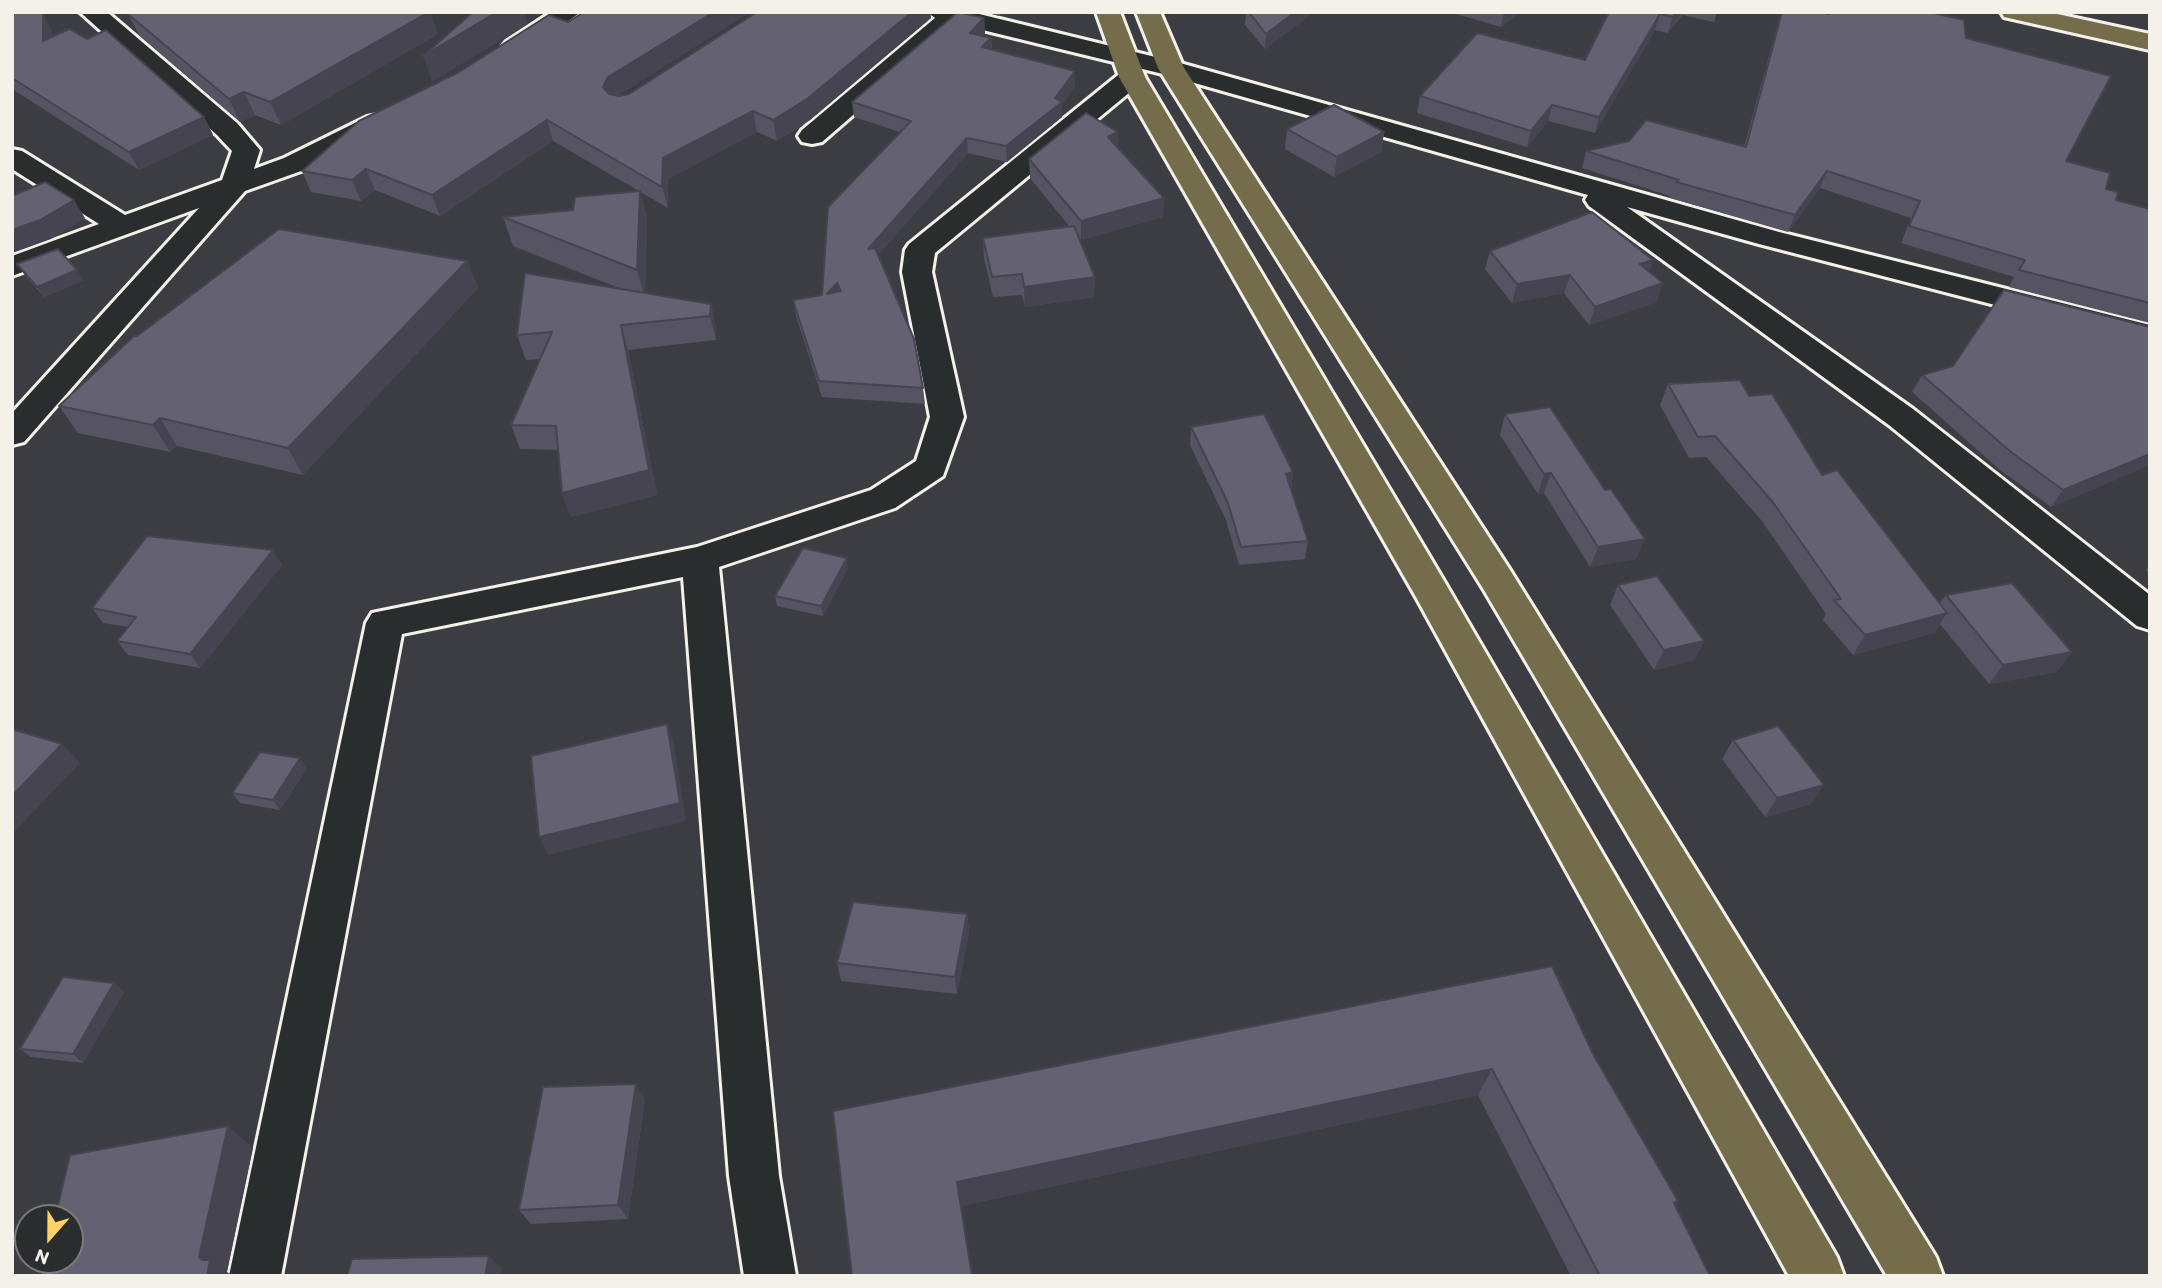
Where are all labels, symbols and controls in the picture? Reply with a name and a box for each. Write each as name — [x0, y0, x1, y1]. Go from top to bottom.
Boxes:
north arrow — [14, 1204, 84, 1274]
text: N — [32, 1244, 52, 1270]

